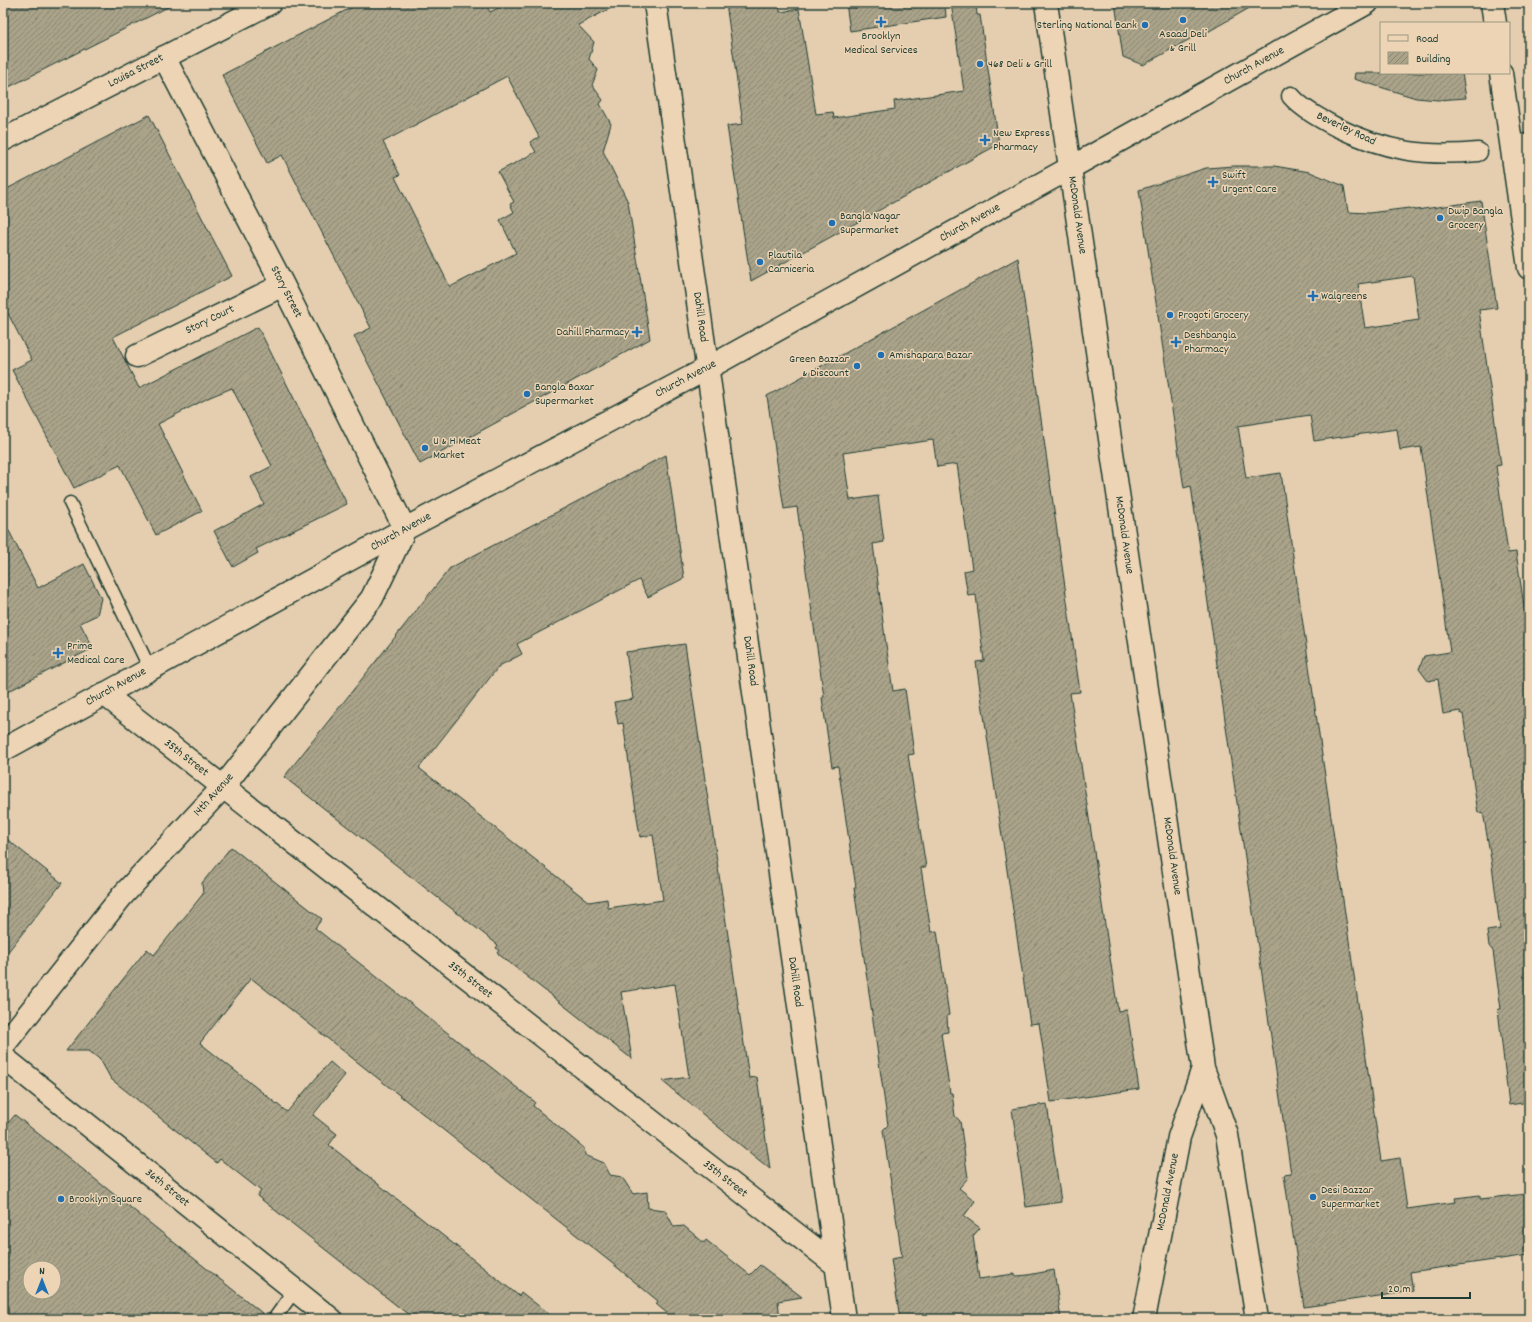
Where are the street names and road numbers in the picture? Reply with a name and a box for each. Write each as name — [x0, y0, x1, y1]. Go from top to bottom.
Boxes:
street label: Church Avenue — [1221, 42, 1287, 90]
street label: Louisa Street — [105, 50, 167, 92]
street label: Beverley Road — [1313, 108, 1379, 150]
street label: McDonald Avenue — [1063, 175, 1091, 255]
street label: Church Avenue — [937, 199, 1003, 247]
street label: Story Street — [266, 263, 307, 321]
street label: Dahill Road — [688, 291, 712, 343]
street label: Story Court — [183, 301, 238, 339]
street label: Church Avenue — [652, 356, 720, 402]
street label: McDonald Avenue — [1110, 495, 1138, 575]
street label: Church Avenue — [368, 508, 434, 556]
street label: Dahill Road — [738, 635, 762, 687]
street label: Church Avenue — [83, 663, 149, 711]
street label: 35th Street — [160, 735, 212, 781]
street label: 14th Avenue — [190, 770, 238, 820]
street label: McDonald Avenue — [1158, 816, 1186, 896]
street label: Dahill Road — [783, 956, 807, 1008]
street label: 35th Street — [444, 957, 496, 1003]
street label: McDonald Avenue — [1152, 1152, 1184, 1232]
street label: 35th Street — [699, 1156, 751, 1202]
street label: 36th Street — [141, 1165, 193, 1212]

